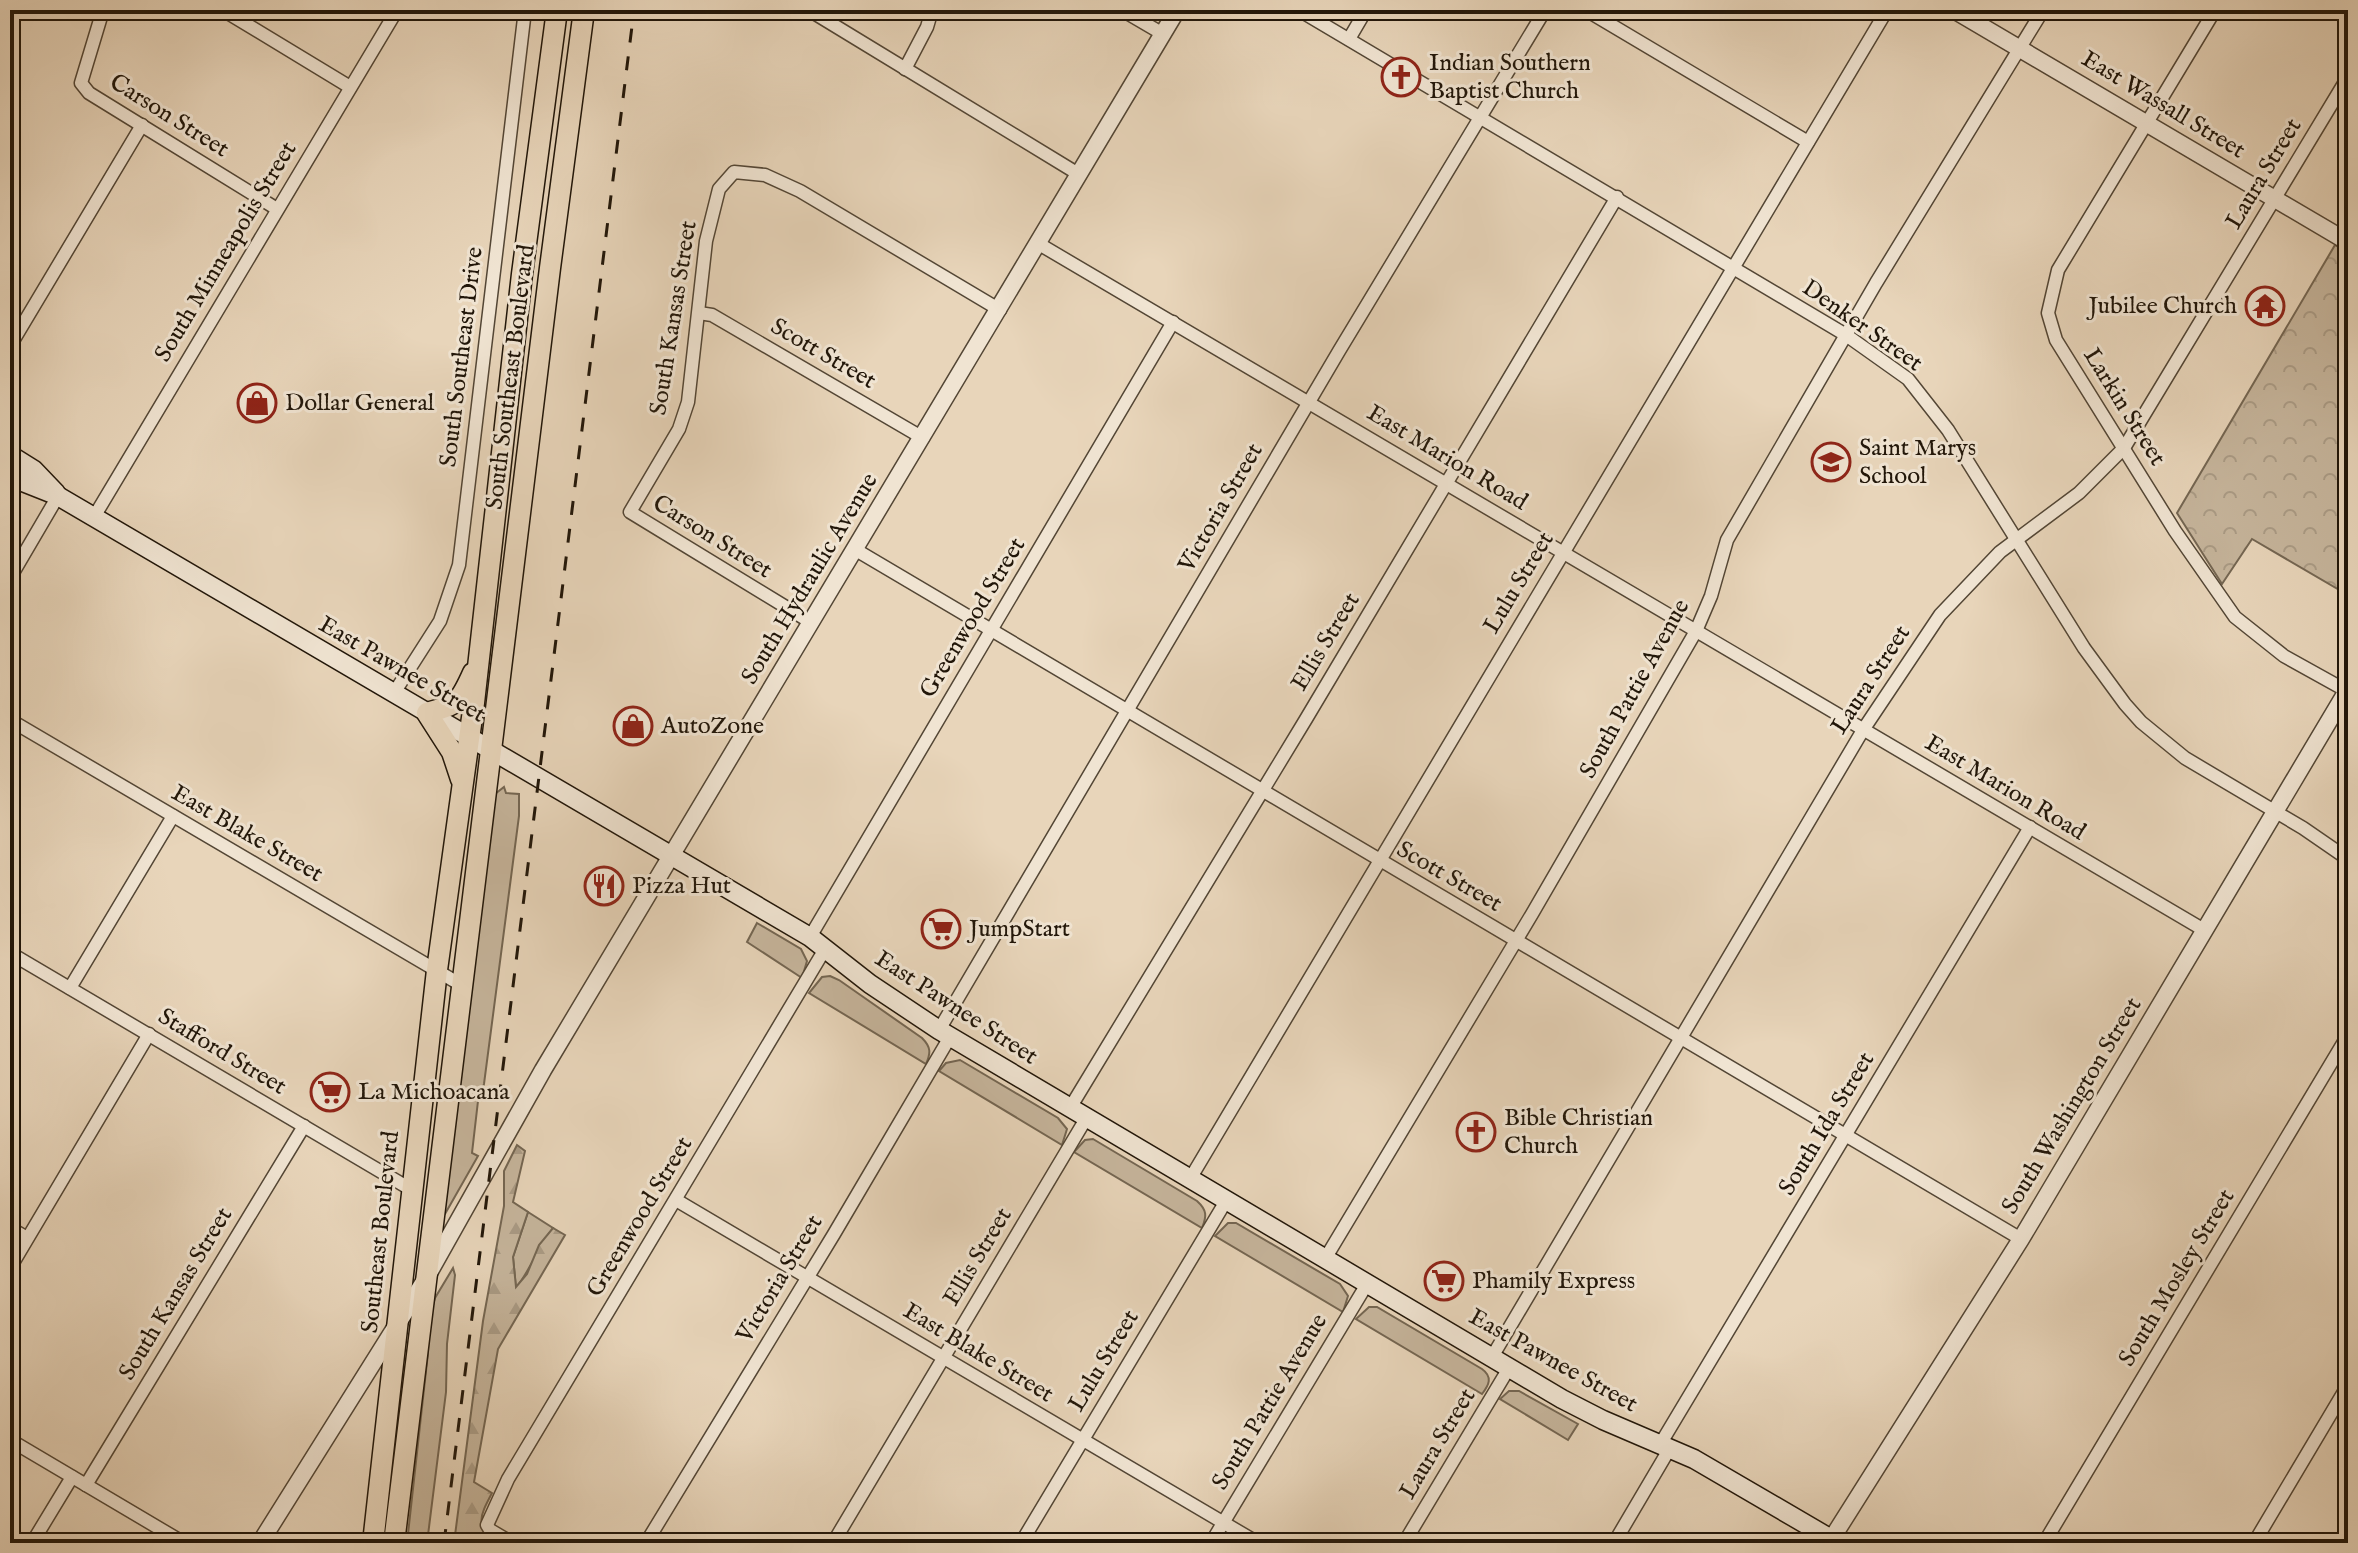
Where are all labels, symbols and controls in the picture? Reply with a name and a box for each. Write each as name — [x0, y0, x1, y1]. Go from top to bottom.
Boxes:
street label: East Wassall Street — [2075, 44, 2251, 166]
place label: Indian Southern Baptist Church — [1429, 48, 1591, 107]
church icon: Indian Southern Baptist Church — [1380, 56, 1422, 98]
street label: Carson Street — [103, 67, 235, 165]
street label: Laura Street — [2219, 113, 2309, 235]
street label: South Minneapolis Street — [148, 136, 304, 368]
street label: South Kansas Street — [643, 219, 705, 417]
street label: South Southeast Boulevard — [479, 242, 543, 511]
street label: South Southeast Drive — [433, 245, 491, 469]
street label: Denker Street — [1796, 273, 1928, 379]
temple icon: Jubilee Church — [2244, 285, 2286, 327]
place label: Jubilee Church — [2085, 291, 2237, 322]
street label: Scott Street — [765, 311, 881, 397]
street label: Larkin Street — [2076, 342, 2172, 472]
shop icon: Dollar General — [236, 382, 278, 424]
place label: Dollar General — [285, 388, 435, 419]
street label: East Marion Road — [1361, 398, 1533, 518]
place label: Saint Marys School — [1859, 433, 1976, 492]
street label: Victoria Street — [1171, 438, 1270, 579]
school or university icon: Saint Marys School — [1810, 441, 1852, 483]
street label: South Hydraulic Avenue — [735, 468, 885, 690]
street label: Carson Street — [646, 488, 778, 586]
street label: Lulu Street — [1477, 526, 1561, 640]
street label: Greenwood Street — [913, 532, 1033, 704]
street label: Ellis Street — [1285, 587, 1367, 697]
street label: South Pattie Avenue — [1573, 594, 1697, 784]
street label: East Pawnee Street — [313, 610, 491, 730]
street label: Laura Street — [1824, 620, 1918, 740]
shop icon: AutoZone — [612, 705, 654, 747]
place label: AutoZone — [660, 711, 764, 742]
street label: East Marion Road — [1919, 728, 2091, 848]
street label: East Blake Street — [166, 778, 328, 890]
street label: Scott Street — [1391, 834, 1507, 920]
restaurant icon: Pizza Hut — [583, 865, 625, 907]
place label: Pizza Hut — [632, 871, 731, 902]
supermarket icon: JumpStart — [920, 908, 962, 950]
place label: JumpStart — [966, 914, 1070, 945]
street label: East Pawnee Street — [869, 944, 1043, 1072]
street label: South Washington Street — [1995, 992, 2149, 1220]
street label: Stafford Street — [152, 1001, 292, 1103]
street label: South Ida Street — [1772, 1047, 1882, 1201]
supermarket icon: La Michoacana — [309, 1071, 351, 1113]
place label: La Michoacana — [358, 1077, 510, 1108]
place label: Bible Christian Church — [1504, 1103, 1653, 1162]
church icon: Bible Christian Church — [1455, 1111, 1497, 1153]
street label: Southeast Boulevard — [355, 1129, 407, 1335]
street label: Greenwood Street — [580, 1131, 700, 1303]
street label: South Mosley Street — [2112, 1184, 2242, 1372]
street label: South Kansas Street — [112, 1202, 240, 1386]
street label: Ellis Street — [937, 1202, 1019, 1312]
street label: Victoria Street — [729, 1209, 830, 1349]
supermarket icon: Phamily Express — [1423, 1260, 1465, 1302]
place label: Phamily Express — [1472, 1266, 1635, 1297]
street label: East Blake Street — [897, 1296, 1059, 1410]
street label: East Pawnee Street — [1463, 1302, 1643, 1420]
street label: Lulu Street — [1062, 1304, 1146, 1418]
street label: South Pattie Avenue — [1205, 1308, 1335, 1496]
street label: Laura Street — [1393, 1383, 1483, 1505]

